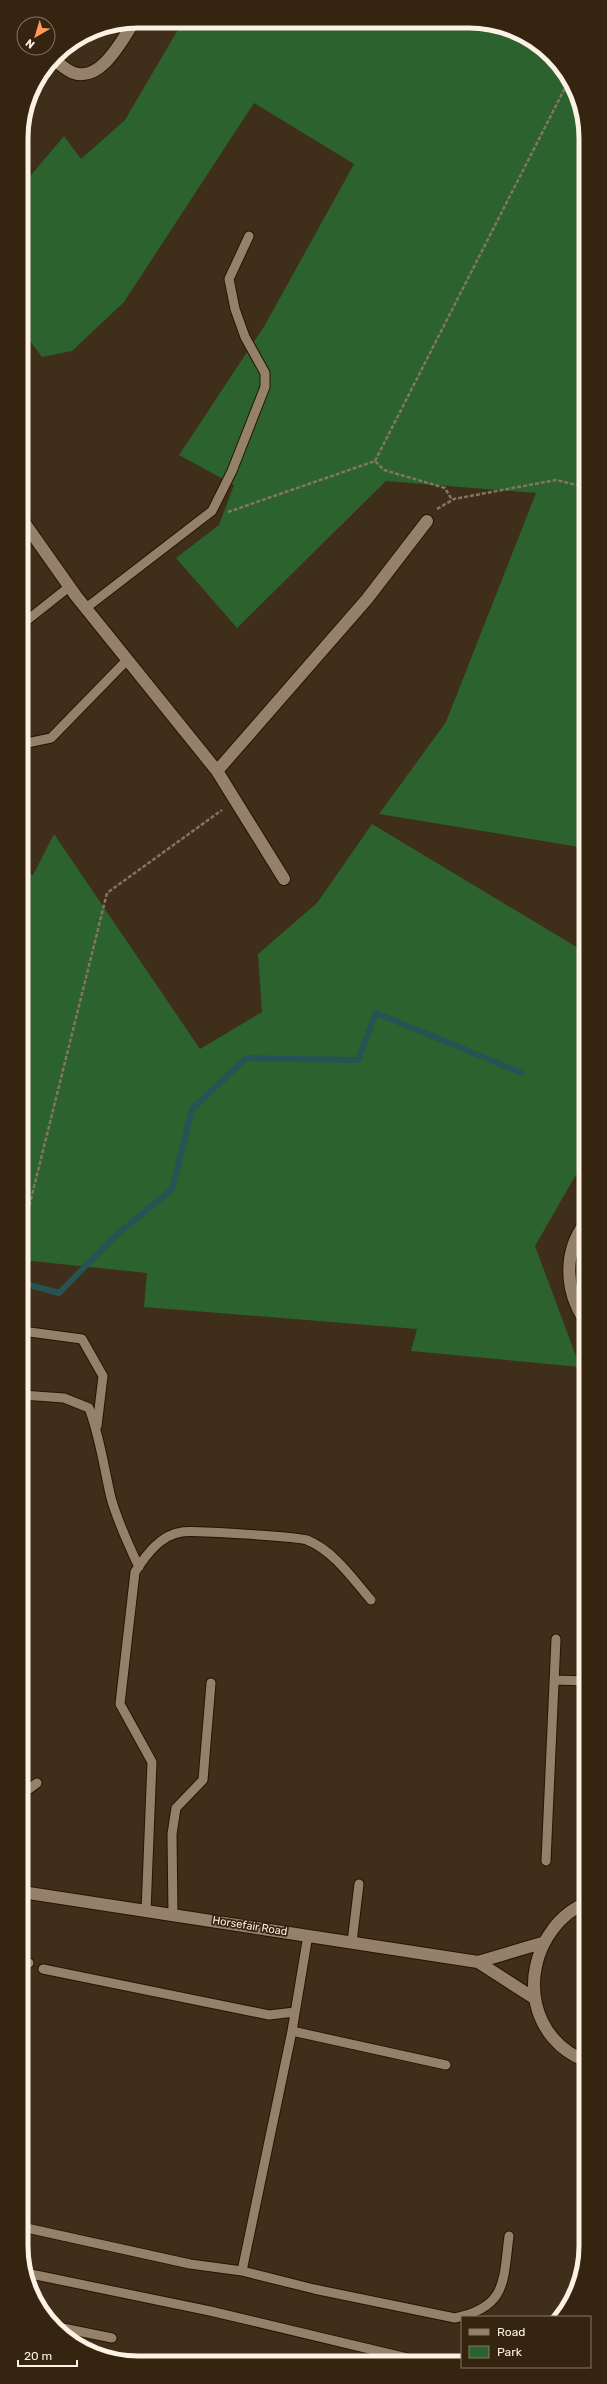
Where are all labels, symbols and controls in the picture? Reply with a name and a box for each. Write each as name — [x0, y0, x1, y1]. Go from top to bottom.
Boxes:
north arrow — [16, 16, 56, 56]
text: N — [23, 36, 37, 51]
street label: Horsefair Road — [212, 1914, 288, 1938]
legend — [461, 2316, 591, 2368]
text: Road — [497, 2325, 525, 2339]
scale bar — [18, 2342, 77, 2368]
text: Park — [497, 2345, 523, 2359]
text: 20 m — [24, 2349, 52, 2363]

